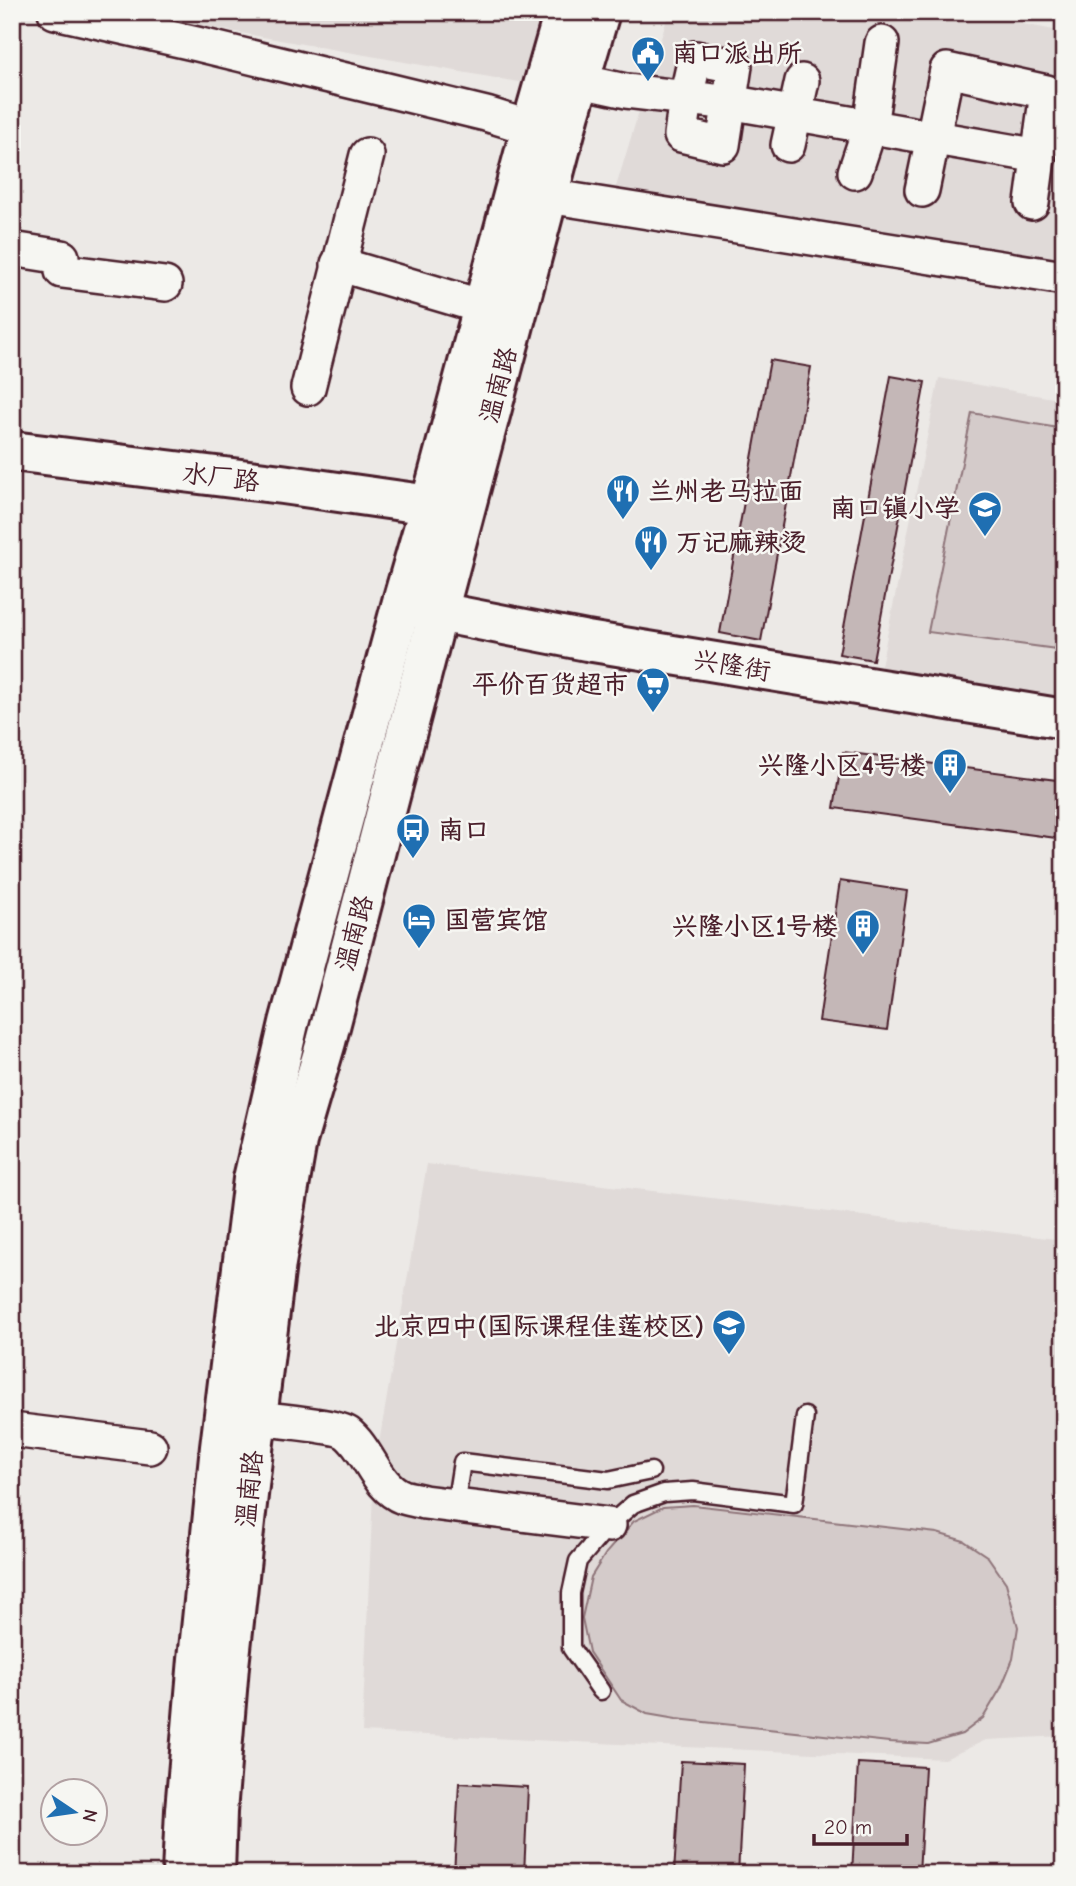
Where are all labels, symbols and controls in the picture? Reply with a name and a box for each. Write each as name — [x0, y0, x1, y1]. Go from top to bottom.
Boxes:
public building icon: 南口派出所 — [629, 34, 667, 83]
place label: 南口派出所 — [672, 39, 802, 69]
street label: 温南路 — [474, 344, 524, 427]
street label: 水厂路 — [180, 458, 261, 498]
restaurant icon: 兰州老马拉面 — [604, 472, 642, 521]
place label: 兰州老马拉面 — [648, 477, 804, 507]
school or university icon: 南口镇小学 — [966, 489, 1004, 538]
place label: 南口镇小学 — [830, 494, 960, 524]
restaurant icon: 万记麻辣烫 — [632, 523, 670, 572]
place label: 万记麻辣烫 — [676, 528, 806, 558]
street label: 兴隆街 — [691, 645, 773, 687]
supermarket icon: 平价百货超市 — [634, 665, 672, 714]
place label: 平价百货超市 — [472, 670, 628, 700]
building icon: 兴隆小区4号楼 — [931, 746, 969, 795]
place label: 兴隆小区4号楼 — [758, 751, 926, 781]
bus stop icon: 南口 — [394, 811, 432, 860]
place label: 南口 — [438, 816, 490, 846]
street label: 温南路 — [330, 892, 380, 975]
hotel icon: 国营宾馆 — [400, 901, 438, 950]
place label: 国营宾馆 — [444, 906, 548, 936]
building icon: 兴隆小区1号楼 — [844, 907, 882, 956]
place label: 兴隆小区1号楼 — [672, 912, 838, 942]
school or university icon: 北京四中(国际课程佳莲校区) — [710, 1307, 748, 1356]
place label: 北京四中(国际课程佳莲校区) — [373, 1312, 704, 1342]
street label: 温南路 — [231, 1449, 269, 1529]
north arrow — [38, 1778, 108, 1848]
scale bar — [814, 1802, 906, 1846]
text: N — [77, 1807, 102, 1824]
text: 20 m — [824, 1815, 872, 1839]

